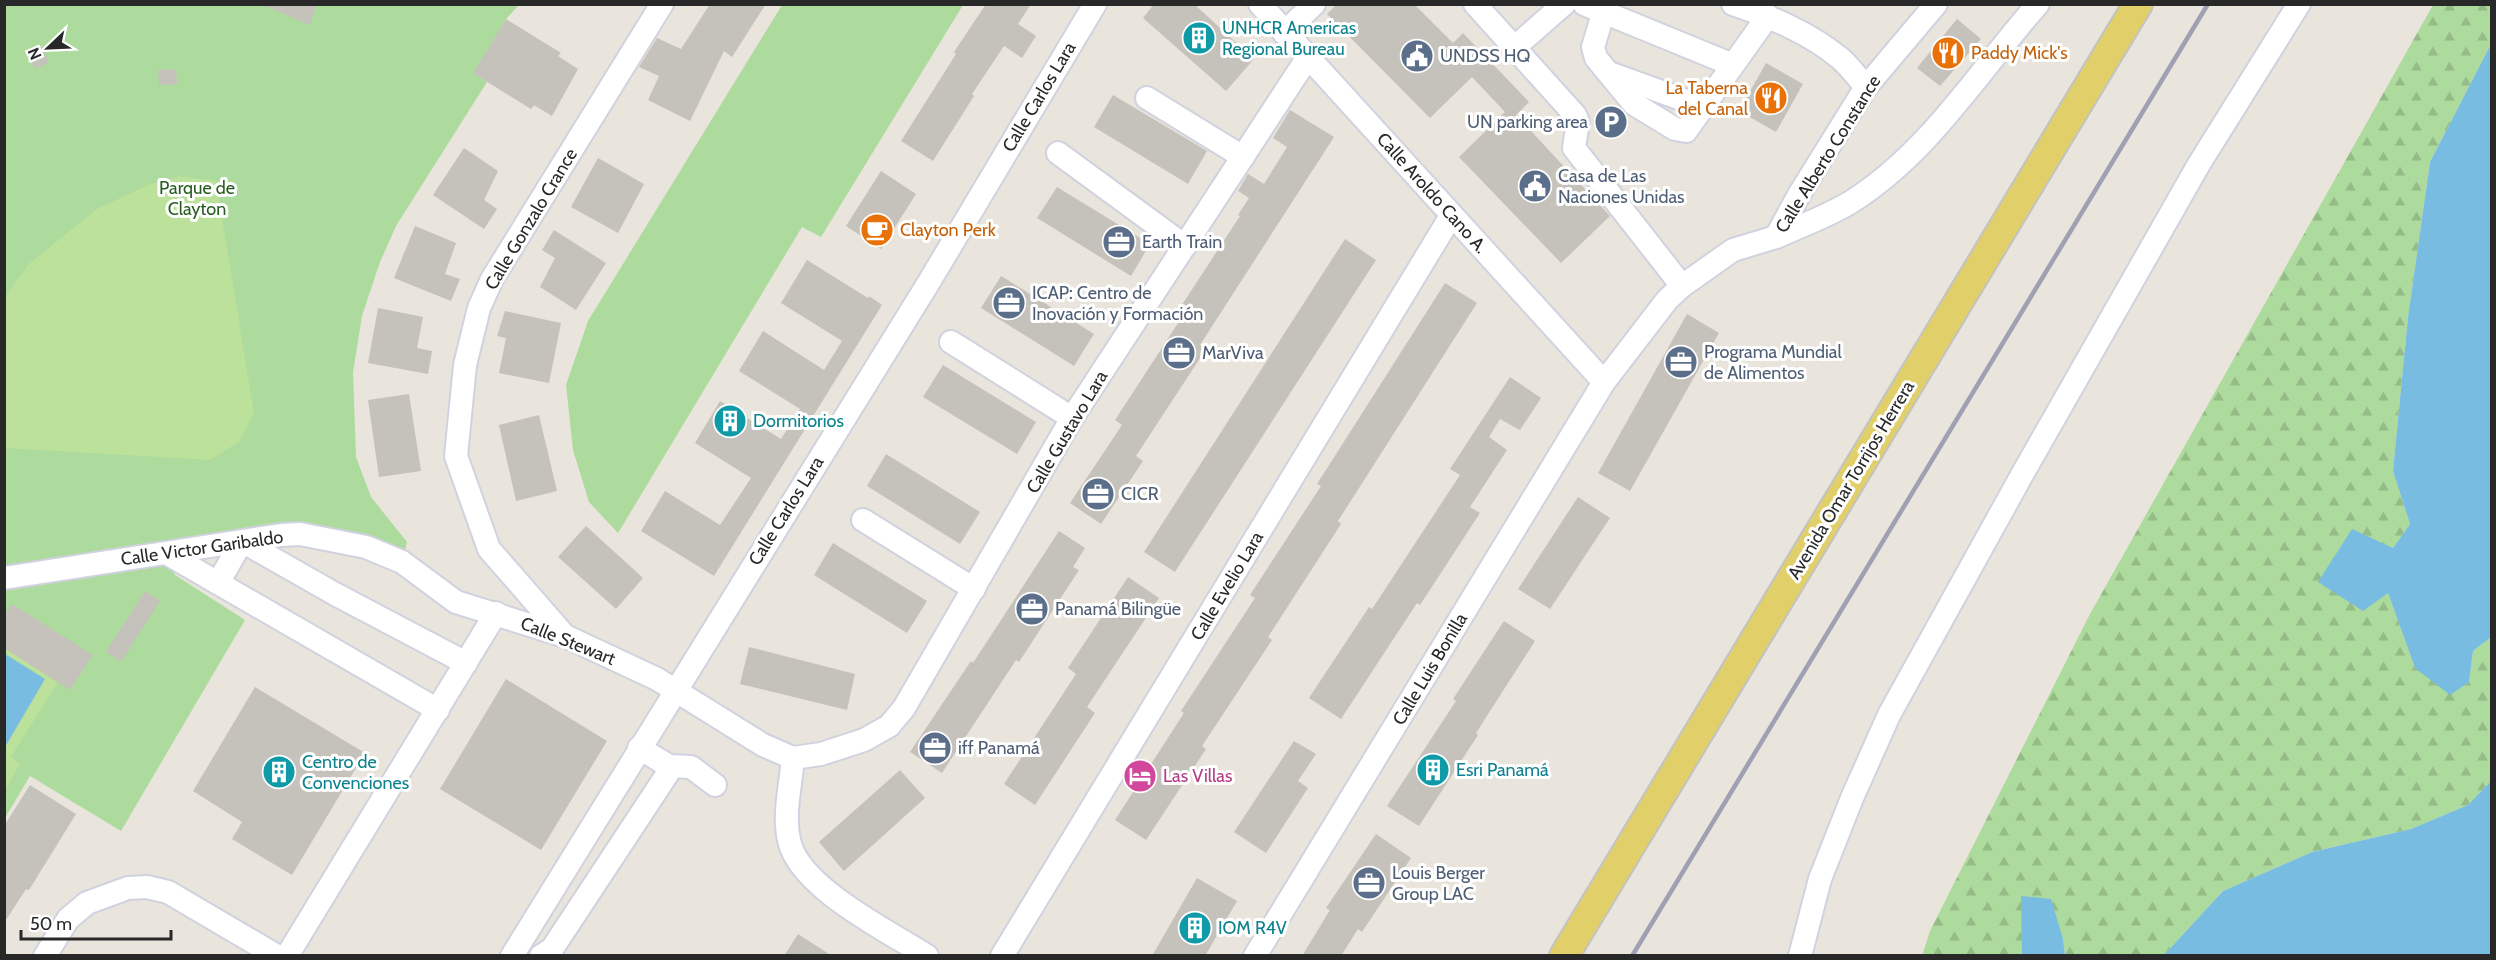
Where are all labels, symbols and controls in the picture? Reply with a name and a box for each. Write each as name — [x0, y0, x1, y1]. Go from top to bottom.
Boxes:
place label: UNHCR Americas Regional Bureau — [1222, 17, 1356, 60]
north arrow — [18, 18, 78, 78]
building icon: UNHCR Americas Regional Bureau — [1181, 20, 1217, 56]
restaurant icon: Paddy Mick's — [1930, 35, 1966, 71]
street label: Calle Carlos Lara — [998, 38, 1081, 156]
public building icon: UNDSS HQ — [1399, 38, 1435, 74]
place label: Paddy Mick's — [1971, 42, 2068, 64]
text: N — [24, 45, 46, 63]
place label: UNDSS HQ — [1440, 45, 1531, 67]
street label: Calle Alberto Constance — [1771, 71, 1885, 237]
place label: La Taberna del Canal — [1666, 77, 1749, 120]
restaurant icon: La Taberna del Canal — [1753, 80, 1789, 116]
parking icon: UN parking area — [1593, 104, 1629, 140]
place label: UN parking area — [1467, 111, 1588, 133]
street label: Calle Aroldo Cano A. — [1372, 128, 1492, 258]
street label: Calle Gonzalo Crance — [480, 144, 582, 294]
place label: Casa de Las Naciones Unidas — [1558, 165, 1685, 208]
public building icon: Casa de Las Naciones Unidas — [1517, 168, 1553, 204]
park label: Parque de Clayton — [159, 177, 235, 220]
cafe icon: Clayton Perk — [859, 212, 895, 248]
place label: Clayton Perk — [900, 219, 997, 241]
office icon: Earth Train — [1101, 224, 1137, 260]
place label: Earth Train — [1142, 231, 1222, 253]
place label: ICAP: Centro de Inovación y Formación — [1032, 282, 1203, 325]
office icon: ICAP: Centro de Inovación y Formación — [991, 285, 1027, 321]
office icon: MarViva — [1161, 335, 1197, 371]
place label: Programa Mundial de Alimentos — [1704, 341, 1842, 384]
place label: MarViva — [1202, 342, 1264, 364]
office icon: Programa Mundial de Alimentos — [1663, 344, 1699, 380]
street label: Calle Gustavo Lara — [1022, 366, 1112, 497]
street label: Avenida Omar Torrijos Herrera — [1783, 377, 1919, 583]
building icon: Dormitorios — [712, 403, 748, 439]
place label: Dormitorios — [753, 410, 844, 432]
street label: Calle Carlos Lara — [744, 452, 828, 570]
office icon: CICR — [1080, 476, 1116, 512]
place label: CICR — [1121, 483, 1159, 505]
street label: Calle Victor Garibaldo — [119, 526, 285, 570]
street label: Calle Evelio Lara — [1186, 527, 1268, 644]
office icon: Panamá Bilingüe — [1014, 591, 1050, 627]
place label: Panamá Bilingüe — [1055, 598, 1181, 620]
street label: Calle Luis Bonilla — [1388, 609, 1472, 729]
street label: Calle Stewart — [517, 612, 619, 670]
office icon: iff Panamá — [917, 730, 953, 766]
place label: iff Panamá — [958, 737, 1040, 759]
place label: Centro de Convenciones — [302, 751, 409, 794]
building icon: Esri Panamá — [1415, 752, 1451, 788]
building icon: Centro de Convenciones — [261, 754, 297, 790]
hotel icon: Las Villas — [1122, 758, 1158, 794]
place label: Esri Panamá — [1456, 759, 1549, 781]
place label: Las Villas — [1163, 765, 1232, 787]
place label: Louis Berger Group LAC — [1392, 862, 1485, 905]
office icon: Louis Berger Group LAC — [1351, 865, 1387, 901]
scale bar — [21, 903, 171, 941]
building icon: IOM R4V — [1177, 910, 1213, 946]
text: 50 m — [30, 913, 72, 935]
place label: IOM R4V — [1218, 917, 1287, 939]

